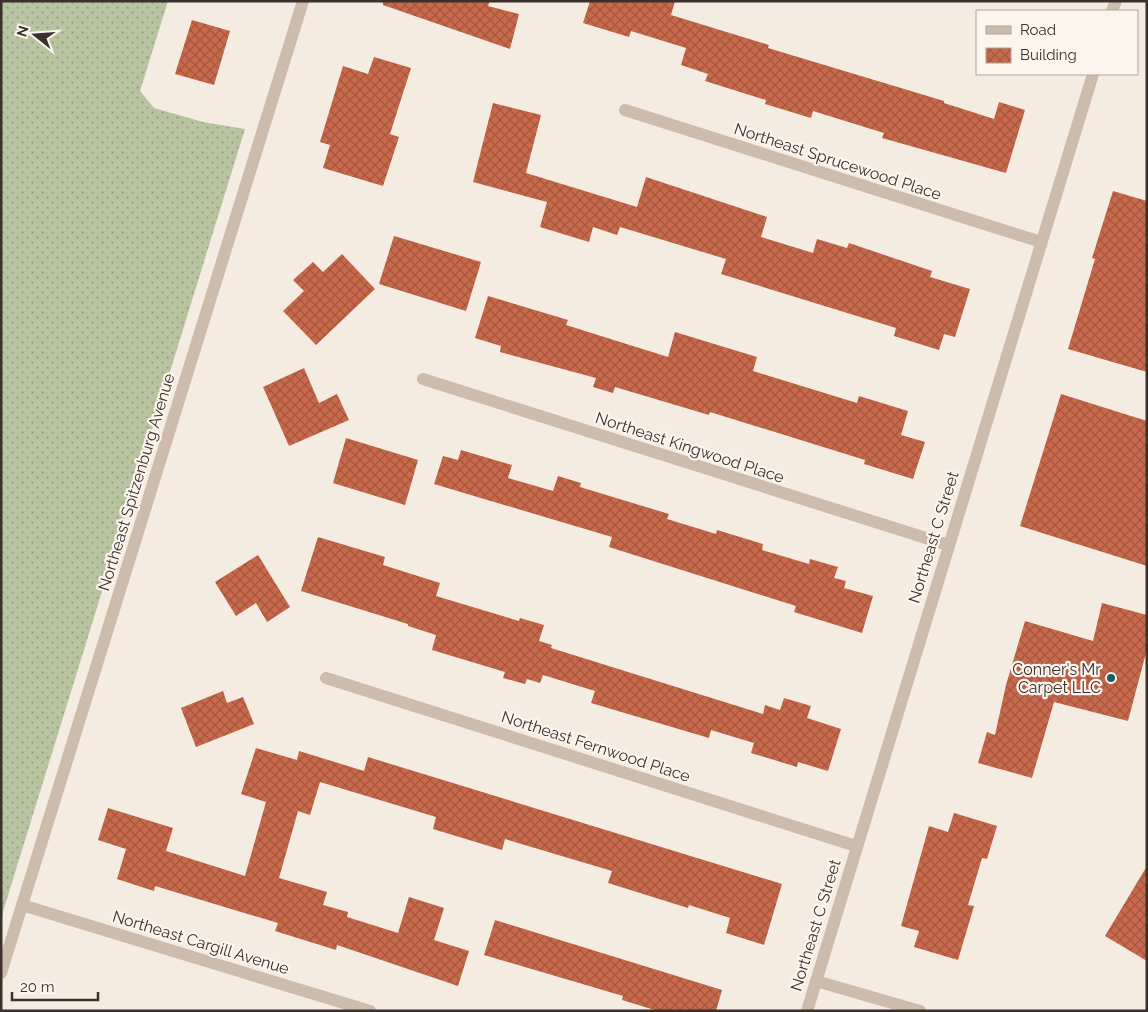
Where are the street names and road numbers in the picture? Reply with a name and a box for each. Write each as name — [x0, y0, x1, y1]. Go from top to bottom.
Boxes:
street label: Northeast Sprucewood Place — [732, 119, 944, 204]
street label: Northeast Spitzenburg Avenue — [94, 371, 179, 593]
street label: Northeast Kingwood Place — [593, 408, 787, 487]
street label: Northeast C Street — [904, 468, 963, 605]
street label: Northeast Fernwood Place — [499, 707, 693, 786]
street label: Northeast C Street — [786, 856, 845, 993]
street label: Northeast Cargill Avenue — [110, 907, 291, 978]

